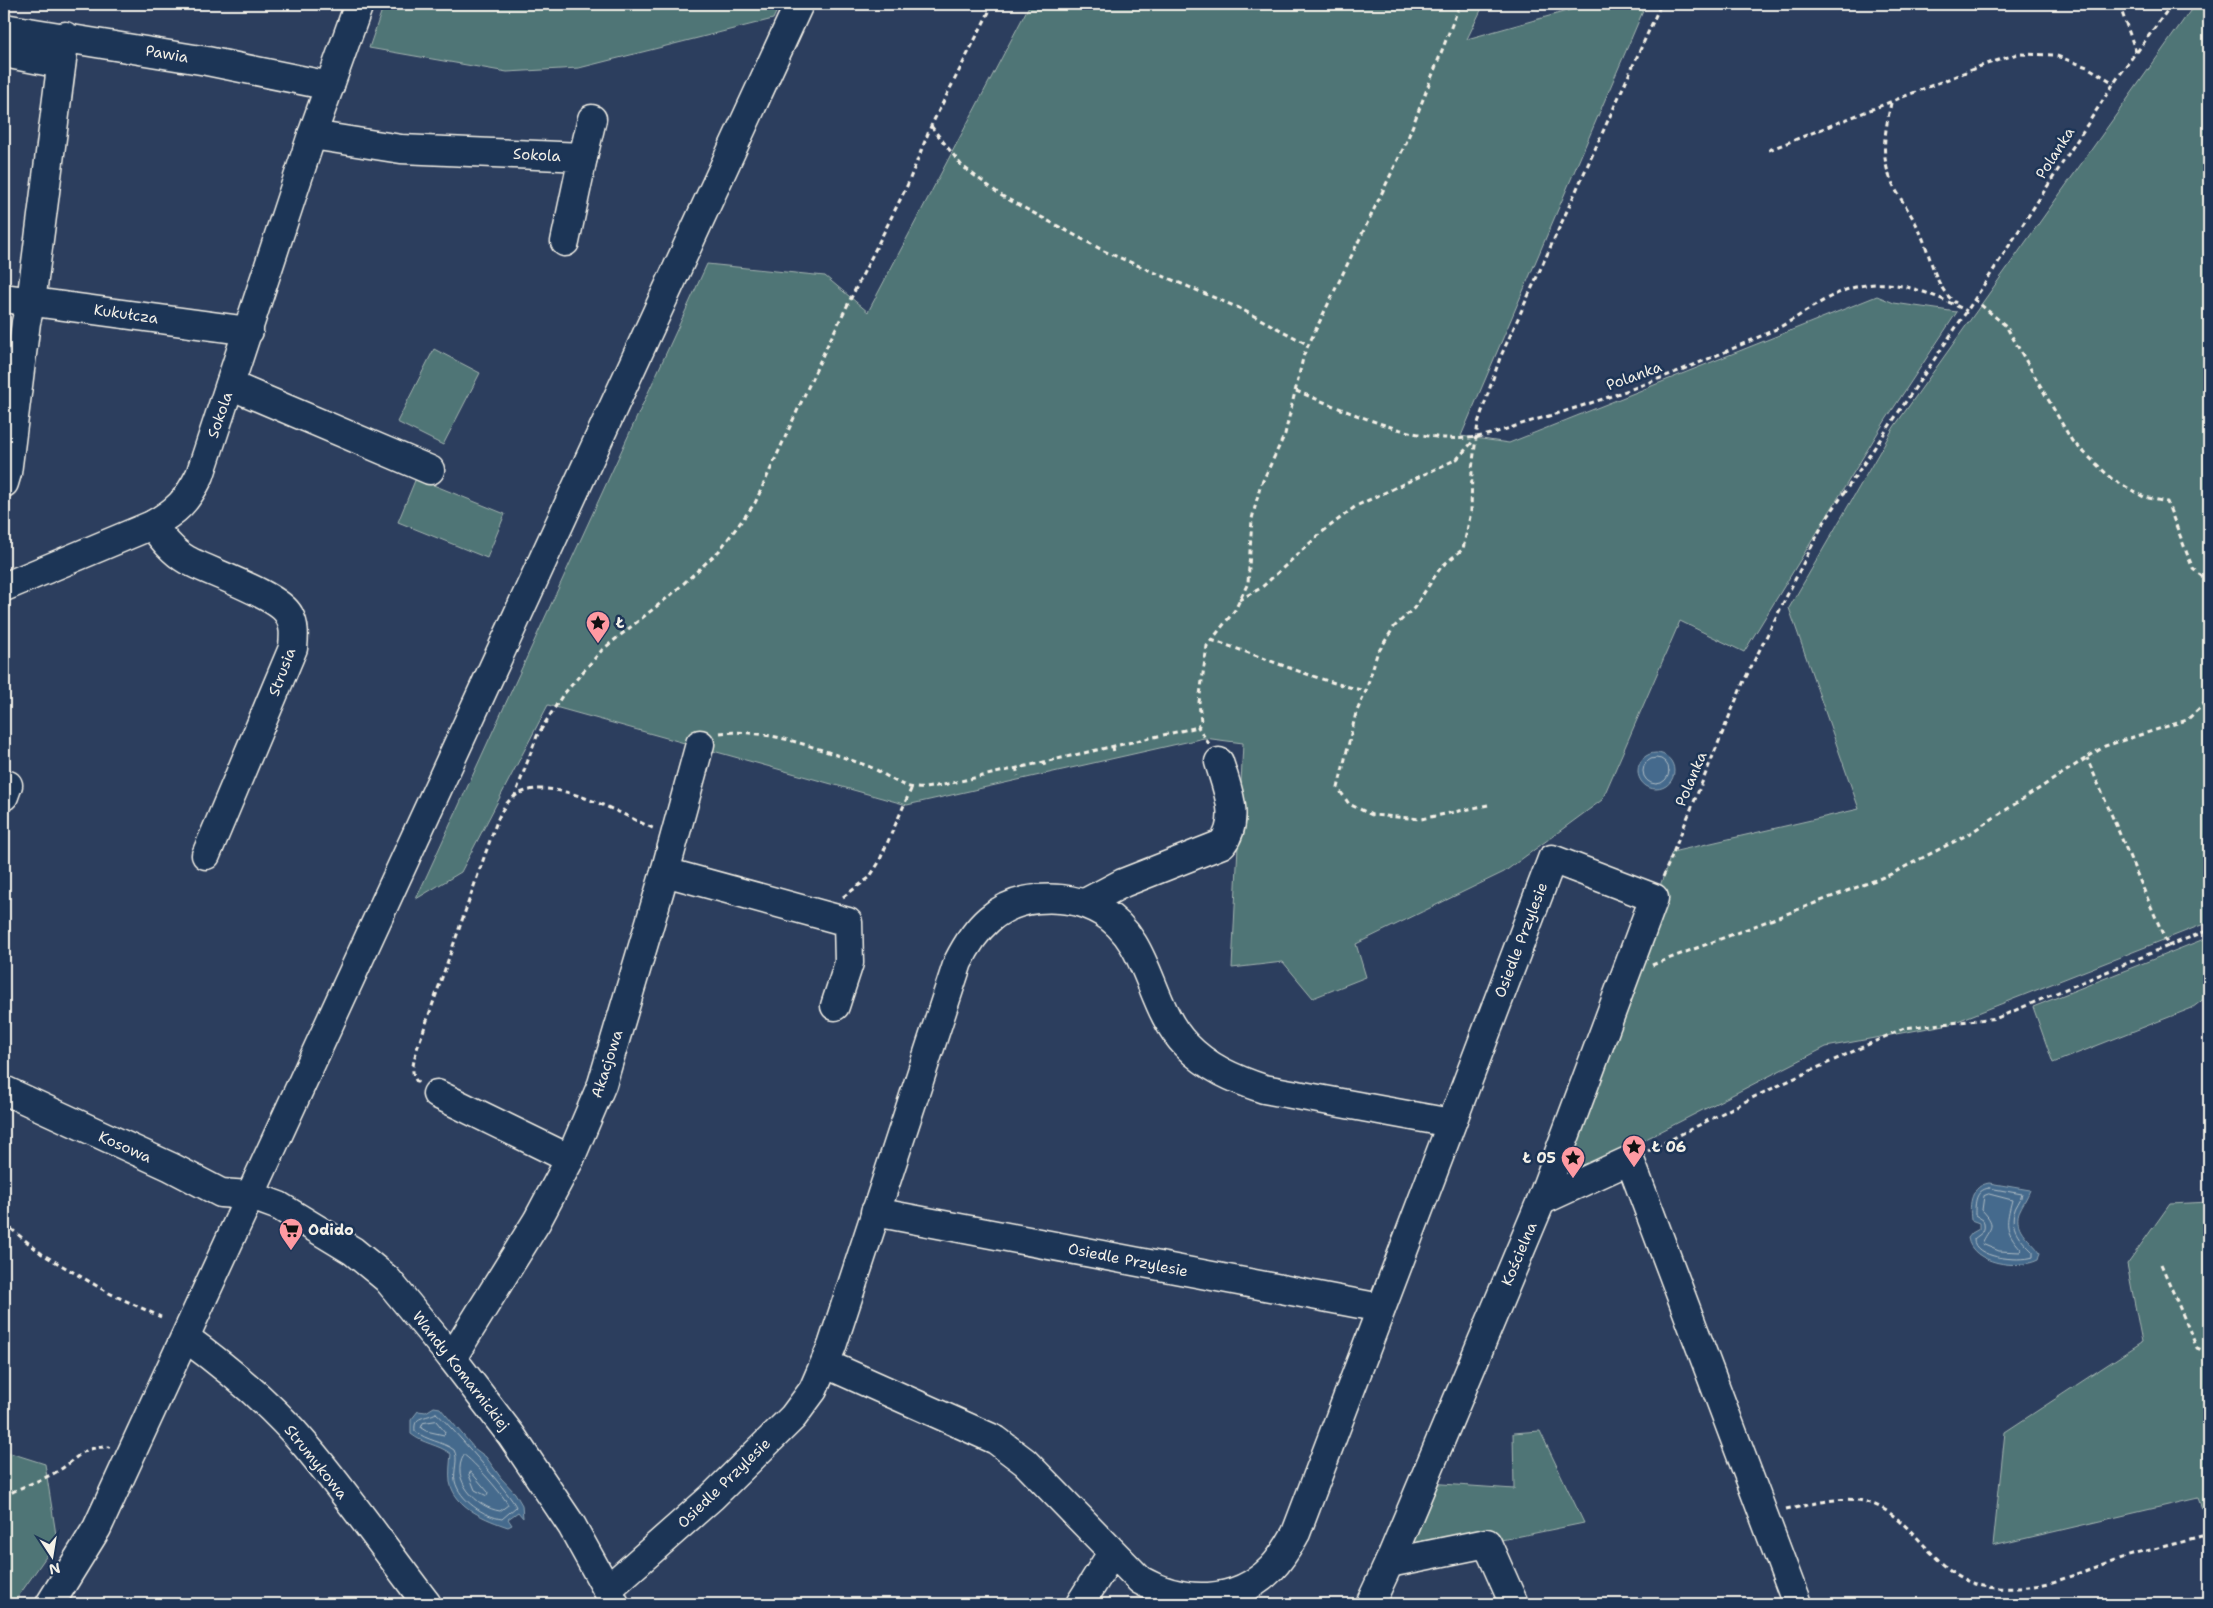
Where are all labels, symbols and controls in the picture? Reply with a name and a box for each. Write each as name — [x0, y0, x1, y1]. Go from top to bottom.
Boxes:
street label: Pawia — [144, 40, 191, 68]
street label: Polanka — [2031, 123, 2079, 183]
street label: Sokola — [513, 144, 562, 166]
street label: Kukułcza — [92, 300, 160, 329]
street label: Polanka — [1603, 357, 1665, 395]
street label: Sokola — [203, 389, 237, 441]
place icon: Ł — [585, 610, 611, 644]
place label: Ł — [615, 613, 625, 633]
street label: Strusia — [264, 644, 301, 699]
street label: Polanka — [1671, 748, 1712, 809]
street label: Osiedle Przylesie — [1490, 879, 1552, 1001]
street label: Akacjowa — [587, 1027, 628, 1101]
street label: Kosowa — [95, 1126, 155, 1168]
place icon: Ł 06 — [1621, 1134, 1647, 1168]
place label: Ł 06 — [1651, 1137, 1686, 1157]
place icon: Ł 05 — [1560, 1145, 1586, 1179]
place label: Ł 05 — [1522, 1148, 1556, 1168]
supermarket icon: Odido — [278, 1217, 304, 1251]
street label: Kościelna — [1497, 1218, 1542, 1289]
place label: Odido — [308, 1220, 354, 1240]
street label: Osiedle Przylesie — [1066, 1239, 1190, 1281]
street label: Wandy Komarnickiej — [408, 1307, 514, 1435]
street label: Strumykowa — [280, 1421, 353, 1504]
street label: Osiedle Przylesie — [673, 1433, 775, 1533]
north arrow — [28, 1530, 78, 1580]
text: N — [47, 1559, 62, 1579]

